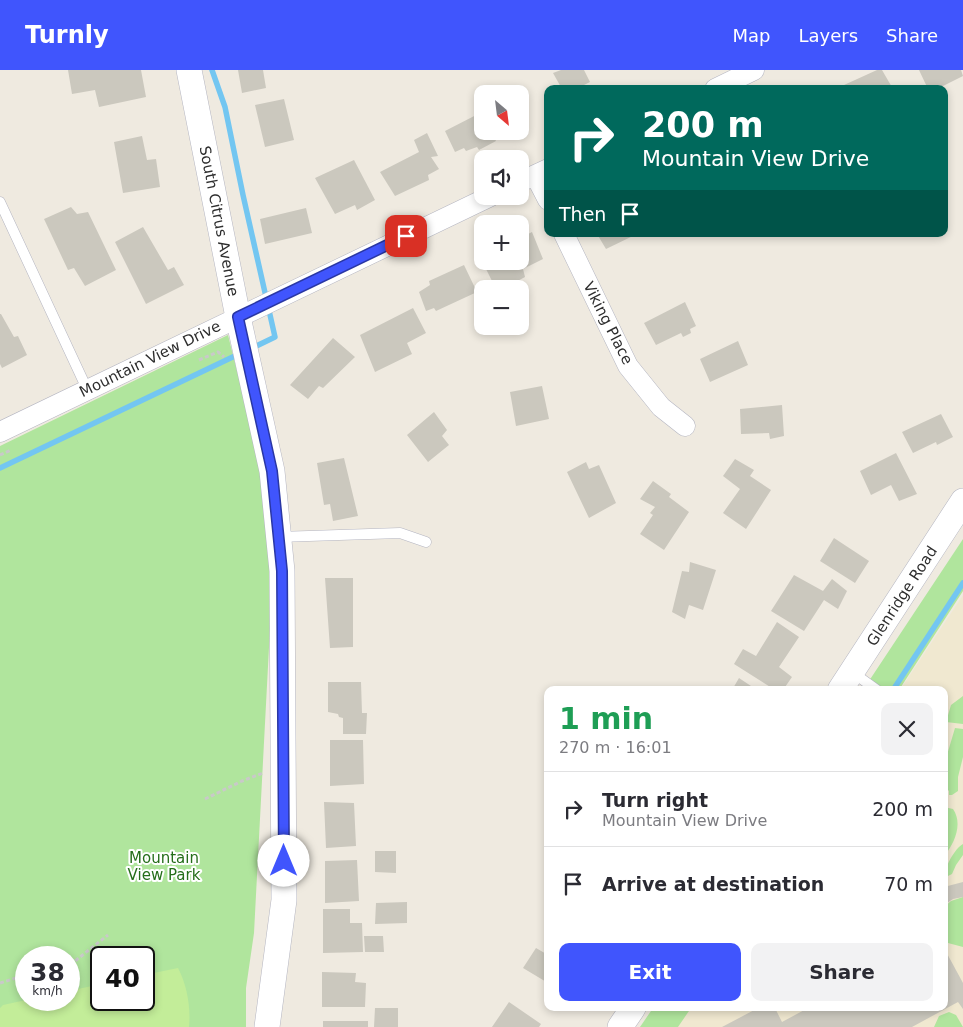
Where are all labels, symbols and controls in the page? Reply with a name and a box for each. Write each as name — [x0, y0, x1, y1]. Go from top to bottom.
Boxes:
text: Turnly — [25, 21, 109, 49]
text: Map — [732, 25, 770, 46]
text: Layers — [798, 25, 858, 46]
text: Share — [886, 25, 938, 46]
north arrow — [474, 85, 529, 140]
map controls — [474, 85, 529, 335]
icon: right — [559, 105, 624, 170]
text: 200 m — [642, 105, 764, 145]
street label: South Citrus Avenue — [196, 144, 242, 298]
text: Mountain View Drive — [642, 146, 869, 171]
button: sound — [474, 150, 529, 205]
icon: arrive — [616, 200, 644, 228]
text: Then — [559, 203, 606, 225]
pin — [385, 215, 427, 257]
button: + — [474, 215, 529, 270]
icon: arrive — [392, 222, 420, 250]
street label: Viking Place — [579, 279, 637, 367]
button: − — [474, 280, 529, 335]
street label: Mountain View Drive — [76, 317, 224, 401]
street label: Glenridge Road — [863, 543, 941, 649]
text: 1 min — [559, 701, 653, 736]
button: close — [881, 703, 933, 755]
text: 270 m · 16:01 — [559, 738, 672, 757]
text: Turn right — [602, 789, 708, 811]
icon: right — [559, 795, 587, 823]
text: 200 m — [872, 798, 933, 820]
text: Mountain View Drive — [602, 811, 767, 830]
position arrow — [257, 834, 309, 886]
park label: Mountain View Park — [128, 849, 201, 884]
icon: arrive — [559, 870, 587, 898]
text: Arrive at destination — [602, 873, 824, 895]
text: 70 m — [884, 873, 933, 895]
button: Exit — [559, 943, 741, 1001]
button: Share — [751, 943, 933, 1001]
speed limit sign: 40 — [90, 946, 155, 1011]
text: 38 — [30, 958, 65, 987]
text: km/h — [32, 984, 63, 998]

